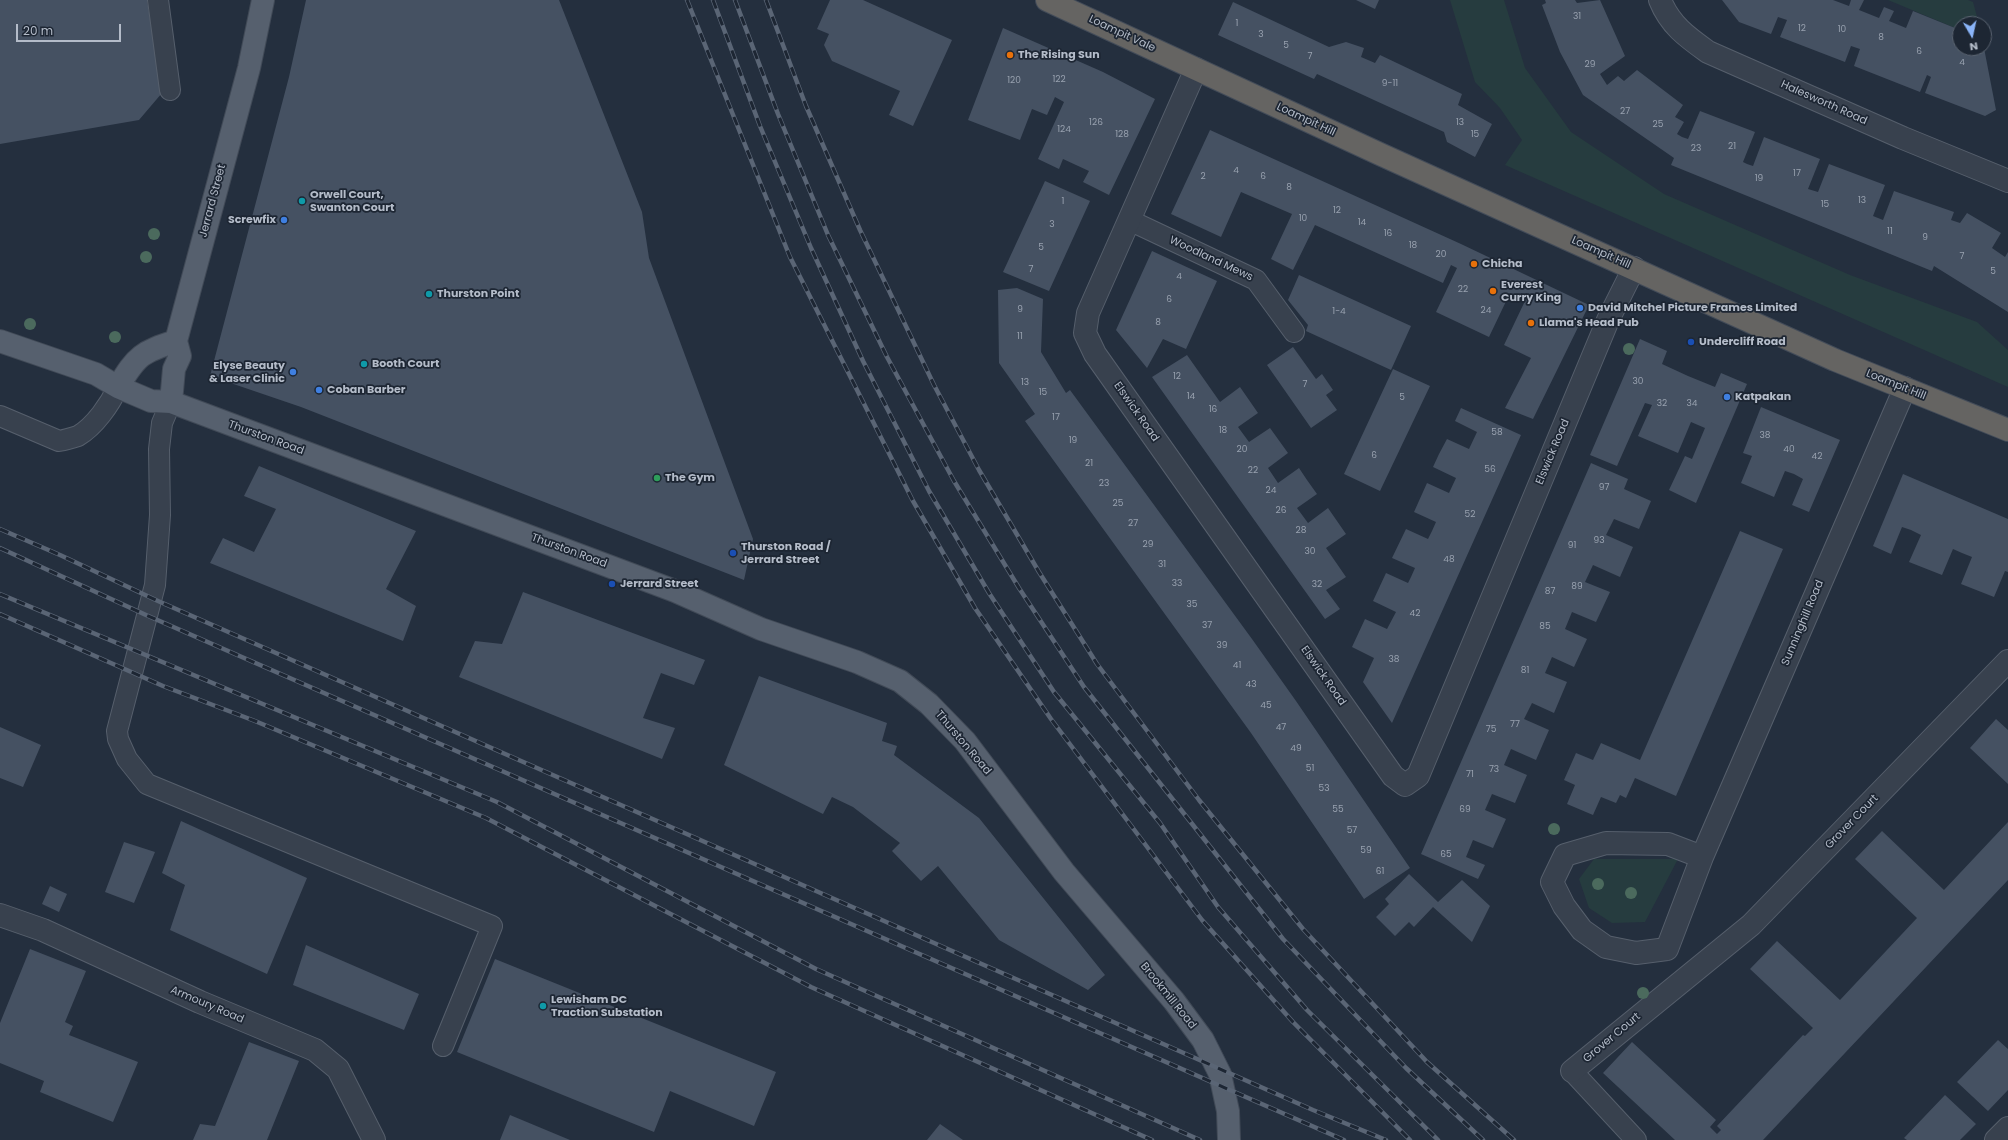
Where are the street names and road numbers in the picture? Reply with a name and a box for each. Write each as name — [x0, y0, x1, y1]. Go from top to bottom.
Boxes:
street label: Loampit Vale — [1087, 13, 1157, 55]
street label: Halesworth Road — [1779, 78, 1869, 128]
street label: Loampit Hill — [1274, 101, 1338, 139]
street label: Jerrard Street — [197, 163, 229, 239]
street label: Woodland Mews — [1167, 234, 1255, 284]
street label: Loampit Hill — [1569, 234, 1633, 272]
street label: Loampit Hill — [1864, 367, 1928, 403]
street label: Elswick Road — [1111, 380, 1161, 444]
street label: Elswick Road — [1533, 417, 1573, 487]
street label: Thurston Road — [226, 418, 306, 458]
street label: Thurston Road — [529, 531, 609, 571]
street label: Sunninghill Road — [1779, 578, 1827, 668]
street label: Elswick Road — [1298, 644, 1348, 708]
street label: Thurston Road — [932, 708, 994, 778]
street label: Grover Court — [1823, 792, 1881, 852]
street label: Brookmill Road — [1137, 960, 1199, 1032]
street label: Armoury Road — [168, 984, 246, 1026]
street label: Grover Court — [1581, 1010, 1643, 1066]

